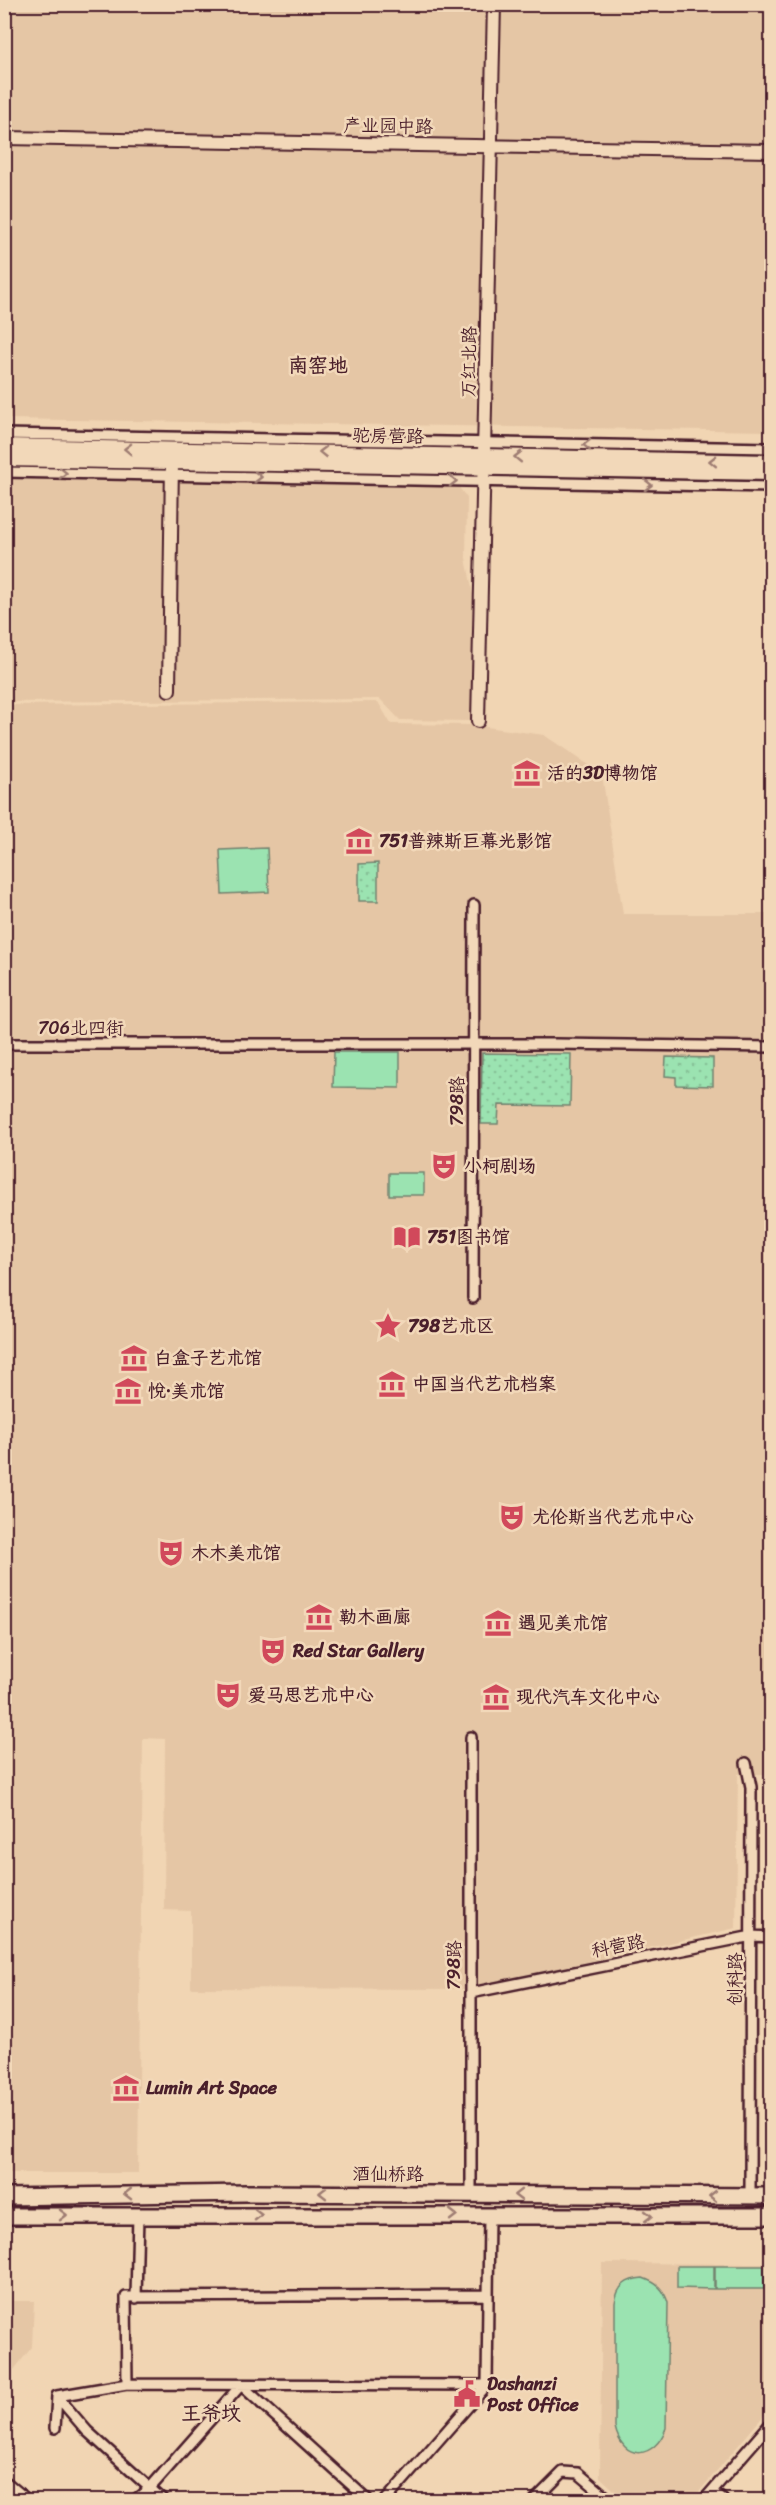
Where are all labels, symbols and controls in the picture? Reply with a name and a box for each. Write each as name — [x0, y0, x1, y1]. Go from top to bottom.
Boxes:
street label: 产业园中路 — [343, 109, 433, 143]
street label: 万红北路 — [452, 326, 486, 398]
district label: 南窑地 — [288, 348, 348, 383]
street label: 驼房营路 — [352, 419, 424, 453]
one-way arrow — [583, 439, 592, 451]
one-way arrow — [124, 442, 133, 455]
one-way arrow — [319, 446, 328, 459]
one-way arrow — [514, 451, 523, 463]
one-way arrow — [709, 454, 718, 467]
one-way arrow — [58, 467, 67, 479]
one-way arrow — [253, 471, 262, 483]
one-way arrow — [448, 475, 457, 487]
one-way arrow — [643, 478, 652, 491]
place label: 活的3D博物馆 — [547, 757, 658, 789]
museum icon: 活的3D博物馆 — [512, 758, 542, 788]
place label: 751普辣斯巨幕光影馆 — [379, 825, 552, 857]
museum icon: 751普辣斯巨幕光影馆 — [344, 826, 374, 856]
street label: 706北四街 — [38, 1012, 124, 1044]
street label: 798路 — [441, 1076, 473, 1126]
place label: 小柯剧场 — [464, 1150, 536, 1182]
theatre icon: 小柯剧场 — [429, 1151, 459, 1181]
place label: 751图书馆 — [427, 1221, 510, 1253]
library icon: 751图书馆 — [392, 1222, 422, 1252]
place label: 798艺术区 — [408, 1310, 494, 1342]
place icon: 798艺术区 — [373, 1311, 403, 1341]
place label: 白盒子艺术馆 — [154, 1342, 262, 1374]
museum icon: 白盒子艺术馆 — [119, 1343, 149, 1373]
place label: 中国当代艺术档案 — [412, 1368, 556, 1400]
museum icon: 中国当代艺术档案 — [377, 1369, 407, 1399]
place label: 悦·美术馆 — [148, 1375, 225, 1407]
museum icon: 悦·美术馆 — [113, 1376, 143, 1406]
place label: 尤伦斯当代艺术中心 — [532, 1501, 694, 1533]
theatre icon: 尤伦斯当代艺术中心 — [497, 1502, 527, 1532]
place label: 木木美术馆 — [191, 1537, 281, 1569]
theatre icon: 木木美术馆 — [156, 1538, 186, 1568]
place label: 勒木画廊 — [339, 1601, 411, 1633]
museum icon: 勒木画廊 — [304, 1602, 334, 1632]
place label: 遇见美术馆 — [518, 1607, 608, 1639]
museum icon: 遇见美术馆 — [483, 1608, 513, 1638]
place label: Red Star Gallery — [292, 1635, 425, 1667]
theatre icon: Red Star Gallery — [258, 1636, 288, 1666]
place label: 爱马思艺术中心 — [248, 1679, 374, 1711]
theatre icon: 爱马思艺术中心 — [213, 1680, 243, 1710]
place label: 现代汽车文化中心 — [516, 1681, 660, 1713]
museum icon: 现代汽车文化中心 — [481, 1682, 511, 1712]
street label: 科营路 — [588, 1925, 648, 1967]
street label: 798路 — [438, 1940, 470, 1990]
street label: 创科路 — [719, 1952, 751, 2006]
place label: Lumin Art Space — [146, 2072, 278, 2104]
museum icon: Lumin Art Space — [111, 2073, 141, 2103]
street label: 酒仙桥路 — [352, 2158, 424, 2190]
one-way arrow — [319, 2187, 328, 2199]
one-way arrow — [124, 2188, 133, 2201]
one-way arrow — [514, 2189, 523, 2201]
one-way arrow — [709, 2190, 718, 2202]
one-way arrow — [58, 2209, 67, 2221]
one-way arrow — [253, 2209, 262, 2221]
one-way arrow — [448, 2209, 457, 2221]
one-way arrow — [643, 2210, 652, 2222]
place label: Dashanzi Post Office — [487, 2368, 579, 2421]
public building icon: Dashanzi Post Office — [452, 2379, 482, 2409]
district label: 王爷坟 — [181, 2396, 241, 2431]

